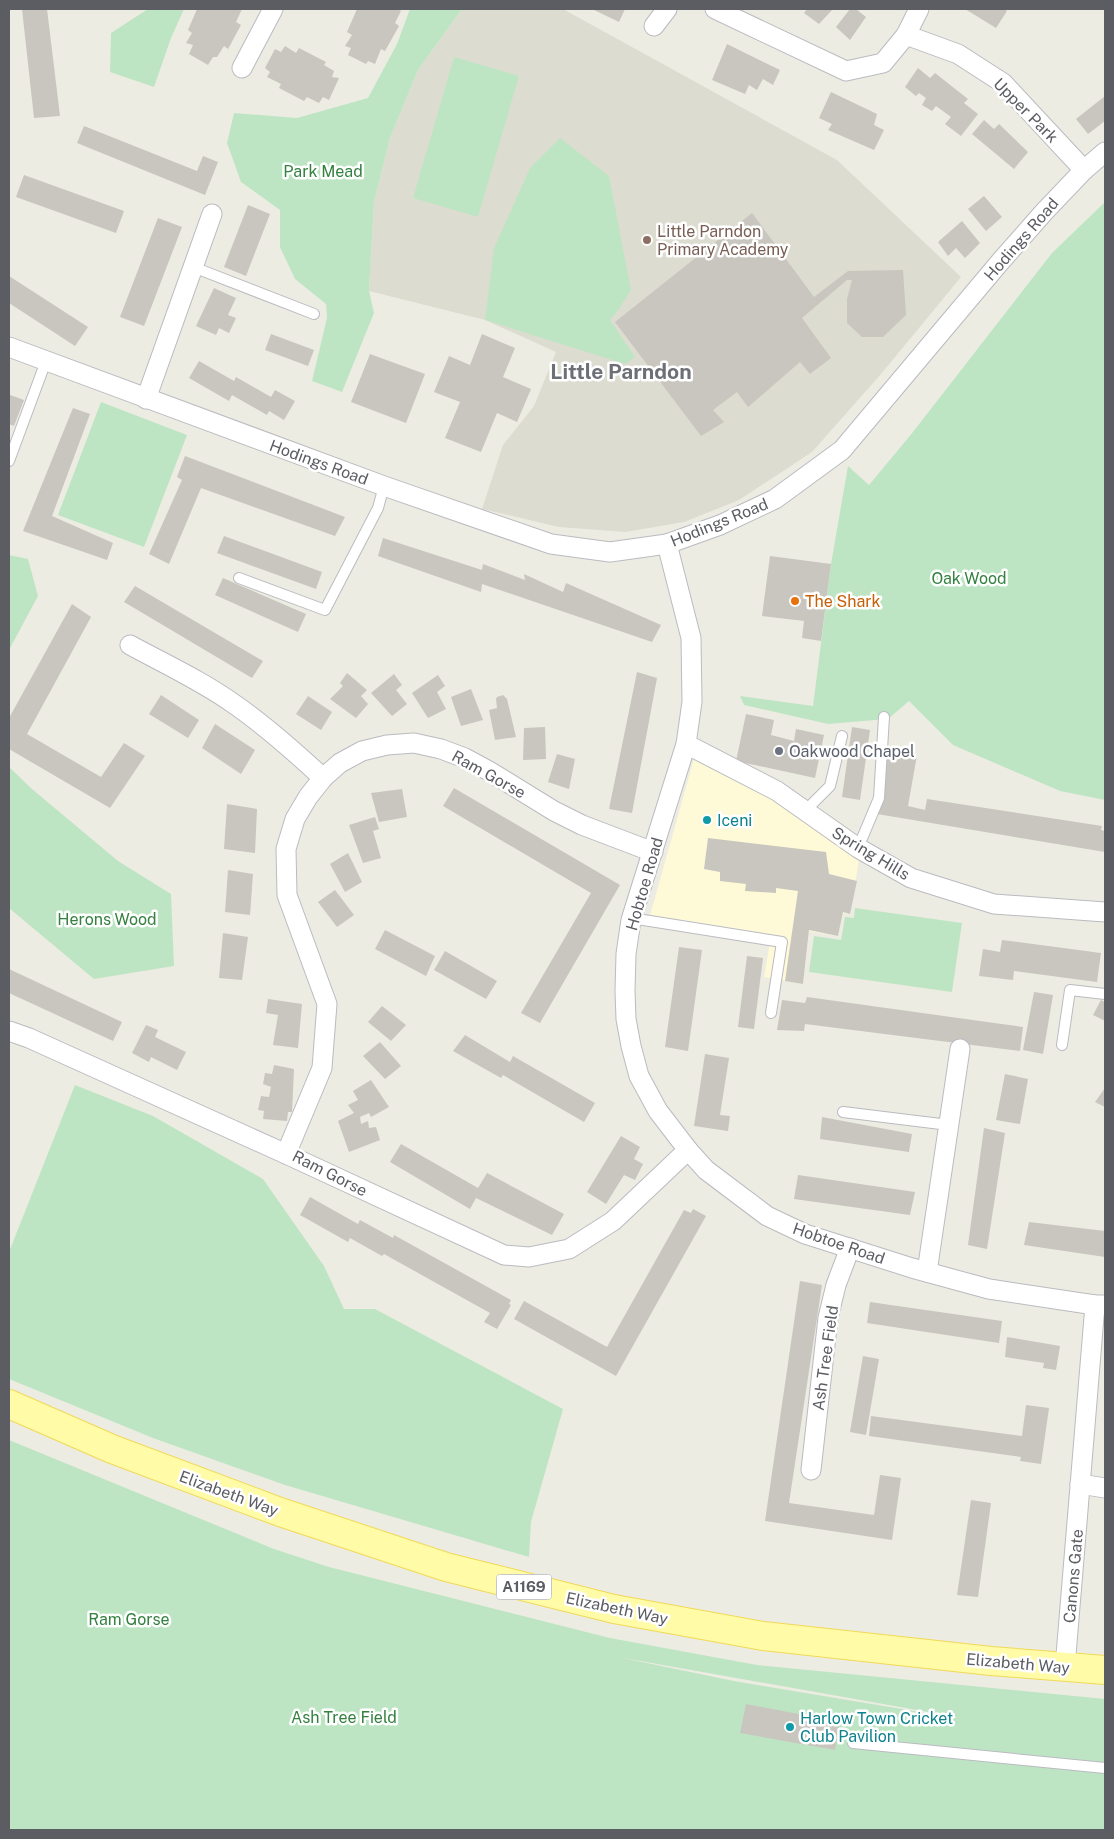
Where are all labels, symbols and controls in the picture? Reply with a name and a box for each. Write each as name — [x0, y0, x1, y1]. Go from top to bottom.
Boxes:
street label: Upper Park — [989, 74, 1062, 147]
park label: Park Mead — [283, 162, 363, 181]
street label: Hodings Road — [980, 194, 1063, 285]
place label: Little Parndon Primary Academy — [657, 222, 789, 259]
marker: Little Parndon Primary Academy — [641, 234, 653, 246]
district label: Little Parndon — [550, 359, 692, 384]
street label: Hodings Road — [267, 436, 371, 489]
street label: Hodings Road — [668, 494, 771, 551]
park label: Oak Wood — [931, 569, 1007, 588]
place label: The Shark — [805, 592, 881, 611]
marker: The Shark — [789, 595, 801, 607]
place label: Oakwood Chapel — [789, 742, 915, 761]
marker: Oakwood Chapel — [773, 745, 785, 757]
street label: Ram Gorse — [449, 746, 529, 802]
place label: Iceni — [717, 811, 752, 830]
marker: Iceni — [701, 814, 713, 826]
street label: Spring Hills — [828, 823, 913, 884]
street label: Hobtoe Road — [622, 835, 667, 933]
park label: Herons Wood — [57, 910, 157, 929]
street label: Ram Gorse — [289, 1147, 370, 1200]
street label: Hobtoe Road — [790, 1219, 887, 1268]
street label: Ash Tree Field — [809, 1304, 842, 1412]
street label: Elizabeth Way — [177, 1467, 281, 1520]
street label: Canons Gate — [1060, 1528, 1087, 1624]
road number: A1169 — [496, 1574, 552, 1600]
street label: Elizabeth Way — [564, 1588, 670, 1629]
park label: Ram Gorse — [88, 1610, 170, 1629]
street label: Elizabeth Way — [965, 1650, 1071, 1678]
park label: Ash Tree Field — [291, 1708, 397, 1727]
place label: Harlow Town Cricket Club Pavilion — [800, 1709, 953, 1746]
marker: Harlow Town Cricket Club Pavilion — [784, 1721, 796, 1733]

